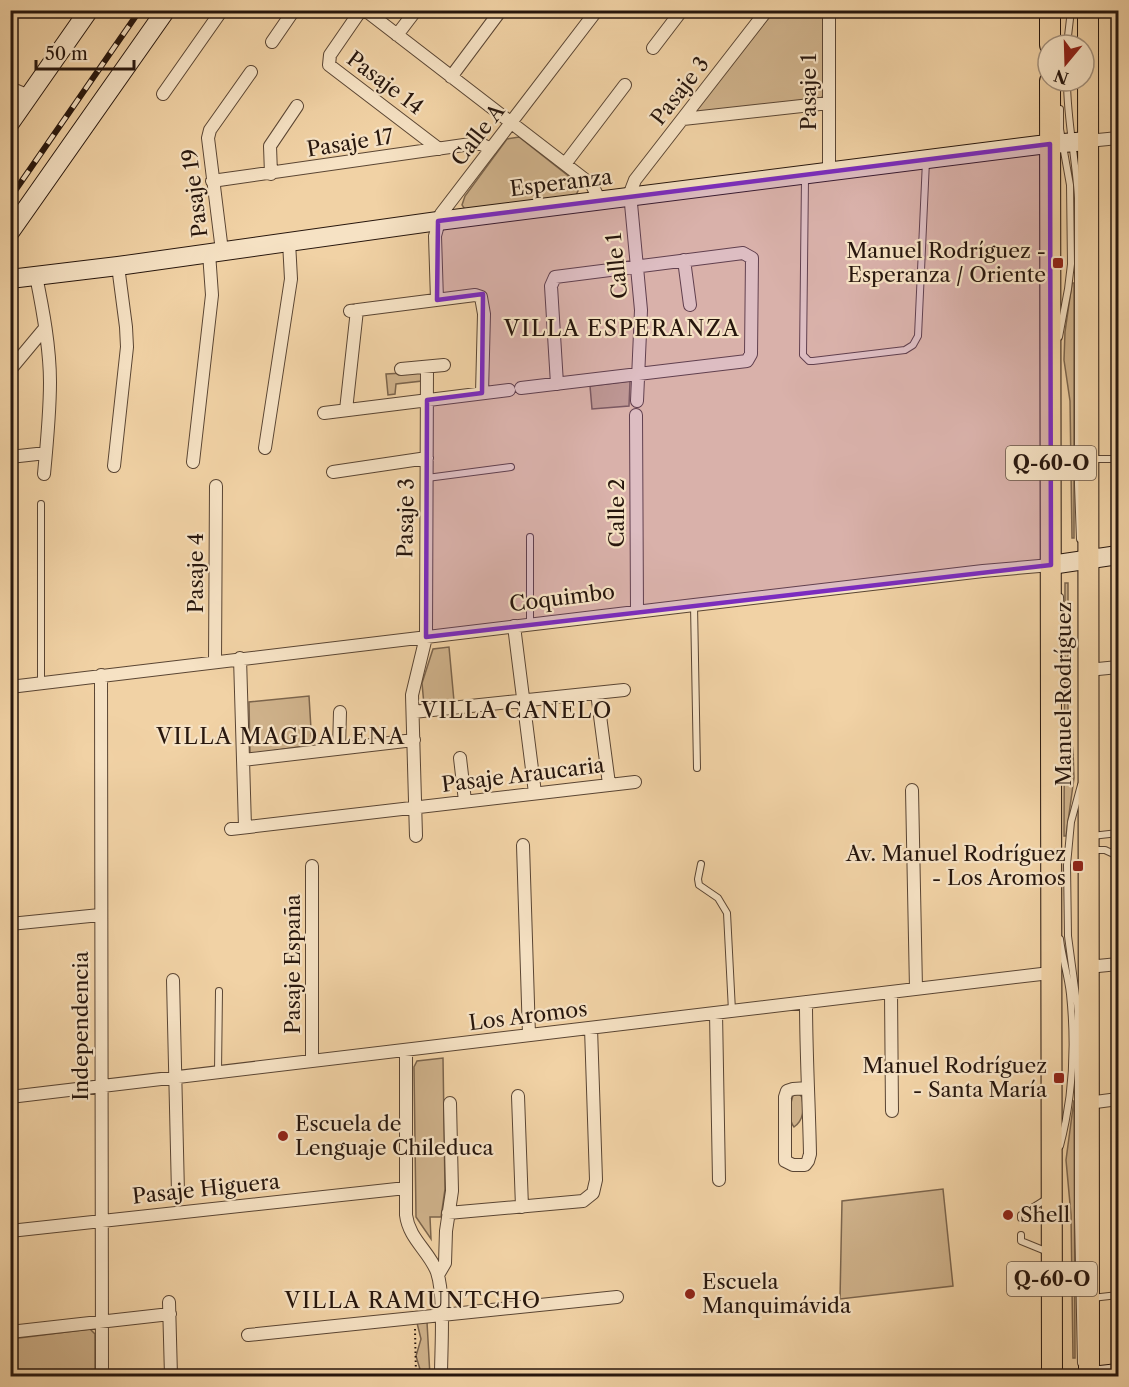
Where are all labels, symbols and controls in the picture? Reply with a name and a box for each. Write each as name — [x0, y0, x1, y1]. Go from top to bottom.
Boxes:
scale bar — [36, 33, 134, 71]
north arrow — [1036, 33, 1096, 93]
text: 50 m — [45, 43, 88, 65]
street label: Pasaje 14 — [342, 46, 428, 119]
street label: Pasaje 3 — [645, 52, 714, 130]
street label: Pasaje 1 — [796, 53, 821, 131]
text: N — [1051, 65, 1071, 89]
street label: Calle A — [446, 98, 510, 171]
street label: Pasaje 17 — [305, 123, 396, 162]
street label: Pasaje 19 — [177, 147, 212, 239]
street label: Esperanza — [508, 164, 615, 201]
street label: Calle 1 — [601, 232, 632, 300]
place label: Manuel Rodríguez - Esperanza / Oriente — [846, 238, 1046, 287]
marker: Manuel Rodríguez - Esperanza / Oriente — [1051, 256, 1065, 270]
district label: VILLA ESPERANZA — [503, 315, 740, 342]
road number: Q-60-O — [1006, 446, 1096, 480]
street label: Pasaje 3 — [392, 478, 419, 558]
street label: Calle 2 — [604, 478, 629, 548]
street label: Pasaje 4 — [183, 533, 208, 613]
street label: Coquimbo — [508, 579, 616, 616]
street label: Manuel Rodríguez — [1051, 602, 1076, 786]
district label: VILLA CANELO — [420, 697, 613, 724]
district label: VILLA MAGDALENA — [155, 723, 406, 750]
street label: Pasaje Araucaria — [440, 752, 607, 797]
place label: Av. Manuel Rodríguez - Los Aromos — [845, 841, 1066, 890]
marker: Av. Manuel Rodríguez - Los Aromos — [1071, 859, 1085, 873]
street label: Pasaje España — [280, 893, 305, 1034]
street label: Independencia — [68, 950, 93, 1101]
street label: Los Aromos — [467, 996, 589, 1035]
place label: Manuel Rodríguez - Santa María — [863, 1053, 1048, 1102]
marker: Manuel Rodríguez - Santa María — [1052, 1071, 1066, 1085]
place label: Escuela de Lenguaje Chileduca — [295, 1111, 495, 1160]
marker: Escuela de Lenguaje Chileduca — [276, 1129, 290, 1143]
street label: Pasaje Higuera — [131, 1168, 282, 1209]
place label: Shell — [1020, 1202, 1070, 1227]
marker: Shell — [1001, 1208, 1015, 1222]
road number: Q-60-O — [1007, 1262, 1097, 1296]
place label: Escuela Manquimávida — [702, 1269, 852, 1318]
district label: VILLA RAMUNTCHO — [284, 1287, 541, 1314]
marker: Escuela Manquimávida — [683, 1287, 697, 1301]

